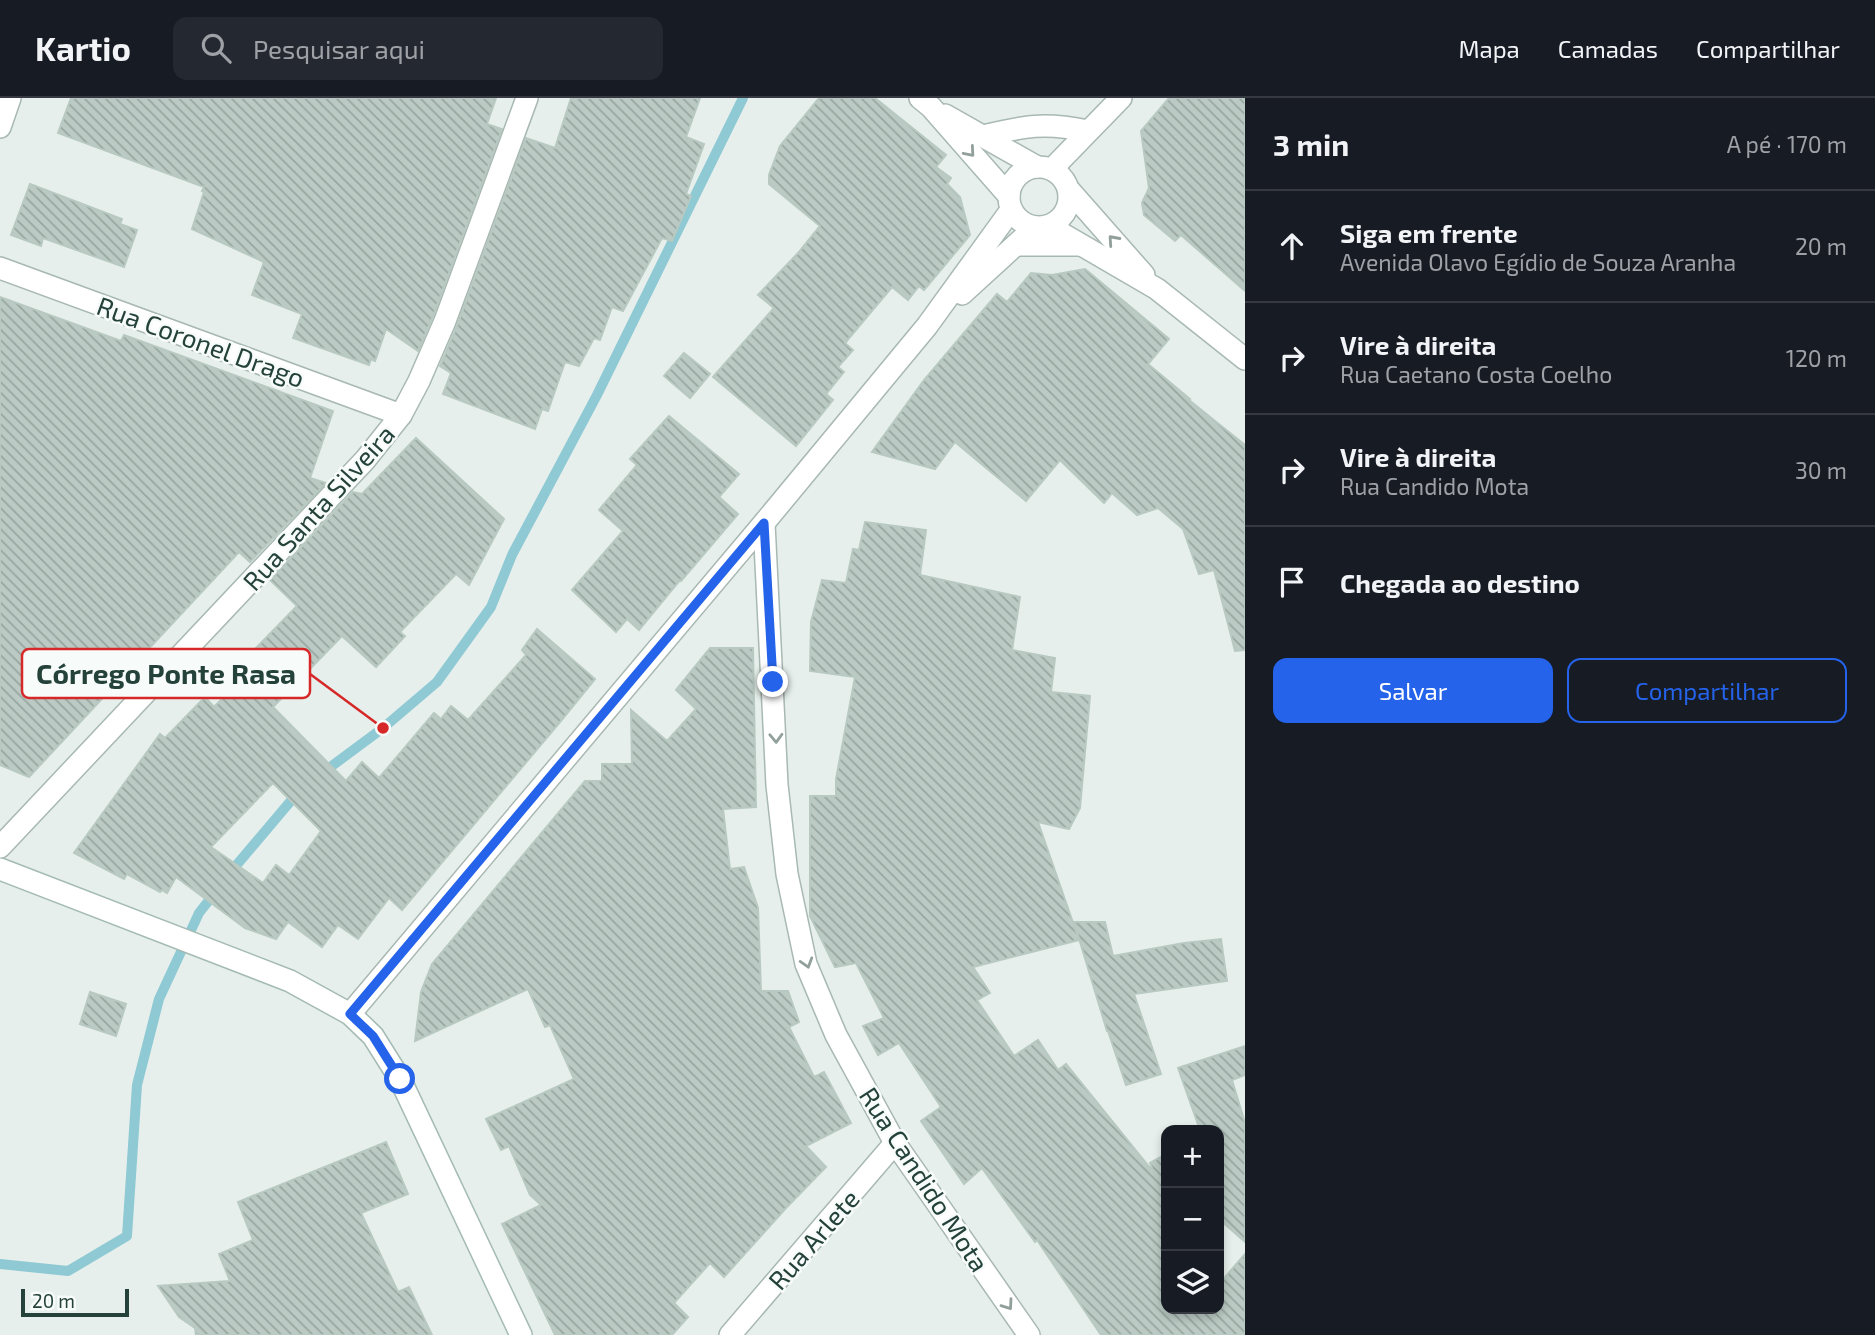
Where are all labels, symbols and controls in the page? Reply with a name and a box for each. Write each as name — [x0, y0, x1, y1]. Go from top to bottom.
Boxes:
search box — [173, 17, 663, 80]
text: Kartio — [35, 28, 131, 68]
icon: search — [197, 29, 235, 67]
text: Pesquisar aqui — [253, 33, 425, 64]
text: Mapa — [1458, 34, 1520, 63]
text: Camadas — [1558, 34, 1658, 63]
text: Compartilhar — [1696, 34, 1840, 63]
text: 3 min — [1273, 126, 1349, 162]
text: A pé · 170 m — [1727, 130, 1847, 158]
one-way arrow — [962, 143, 974, 156]
text: Siga em frente — [1340, 217, 1518, 248]
icon: ahead — [1273, 227, 1311, 265]
text: 20 m — [1795, 232, 1847, 260]
one-way arrow — [1109, 235, 1121, 248]
text: Avenida Olavo Egídio de Souza Aranha — [1340, 248, 1736, 276]
street label: Rua Coronel Drago — [93, 289, 309, 393]
text: Vire à direita — [1340, 329, 1496, 360]
icon: right — [1273, 339, 1311, 377]
text: 120 m — [1786, 344, 1847, 372]
text: Rua Caetano Costa Coelho — [1340, 360, 1612, 388]
street label: Rua Santa Silveira — [236, 418, 400, 596]
text: Vire à direita — [1340, 441, 1496, 472]
icon: right — [1273, 451, 1311, 489]
text: 30 m — [1795, 456, 1847, 484]
text: Rua Candido Mota — [1340, 472, 1529, 500]
icon: arrive — [1273, 563, 1311, 601]
text: Chegada ao destino — [1340, 567, 1580, 598]
callout: Córrego Ponte Rasa — [22, 649, 310, 698]
text: Córrego Ponte Rasa — [36, 656, 296, 690]
button: Salvar — [1273, 658, 1553, 723]
button: Compartilhar — [1567, 658, 1847, 723]
route end — [757, 666, 788, 697]
one-way arrow — [768, 733, 783, 744]
one-way arrow — [798, 956, 813, 968]
route start — [384, 1063, 415, 1094]
street label: Rua Candido Mota — [854, 1081, 996, 1277]
map controls — [1161, 1125, 1224, 1314]
button: + — [1161, 1125, 1224, 1188]
street label: Rua Arlete — [761, 1183, 865, 1295]
button: − — [1161, 1188, 1224, 1251]
button: layers — [1161, 1251, 1224, 1314]
scale bar — [21, 1286, 130, 1318]
text: 20 m — [32, 1289, 75, 1312]
one-way arrow — [1000, 1297, 1012, 1310]

